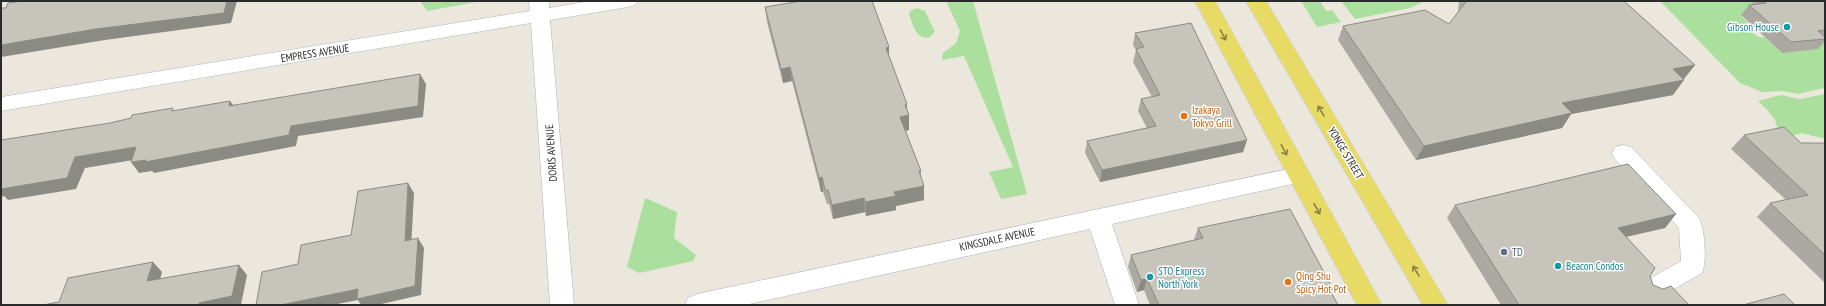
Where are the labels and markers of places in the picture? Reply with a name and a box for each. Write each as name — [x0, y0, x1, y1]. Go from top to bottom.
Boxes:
place label: Gibson House — [1727, 20, 1779, 34]
marker: Gibson House — [1782, 22, 1792, 32]
place label: Izakaya Tokyo Grill — [1192, 103, 1232, 130]
marker: Izakaya Tokyo Grill — [1179, 111, 1189, 121]
place label: TD — [1512, 245, 1523, 259]
marker: TD — [1499, 247, 1509, 257]
place label: Beacon Condos — [1566, 259, 1624, 273]
marker: Beacon Condos — [1553, 261, 1563, 271]
place label: STO Express North York — [1158, 264, 1205, 291]
place label: Qing Shu Spicy Hot Pot — [1296, 269, 1346, 296]
marker: STO Express North York — [1145, 272, 1155, 282]
marker: Qing Shu Spicy Hot Pot — [1283, 277, 1293, 287]

